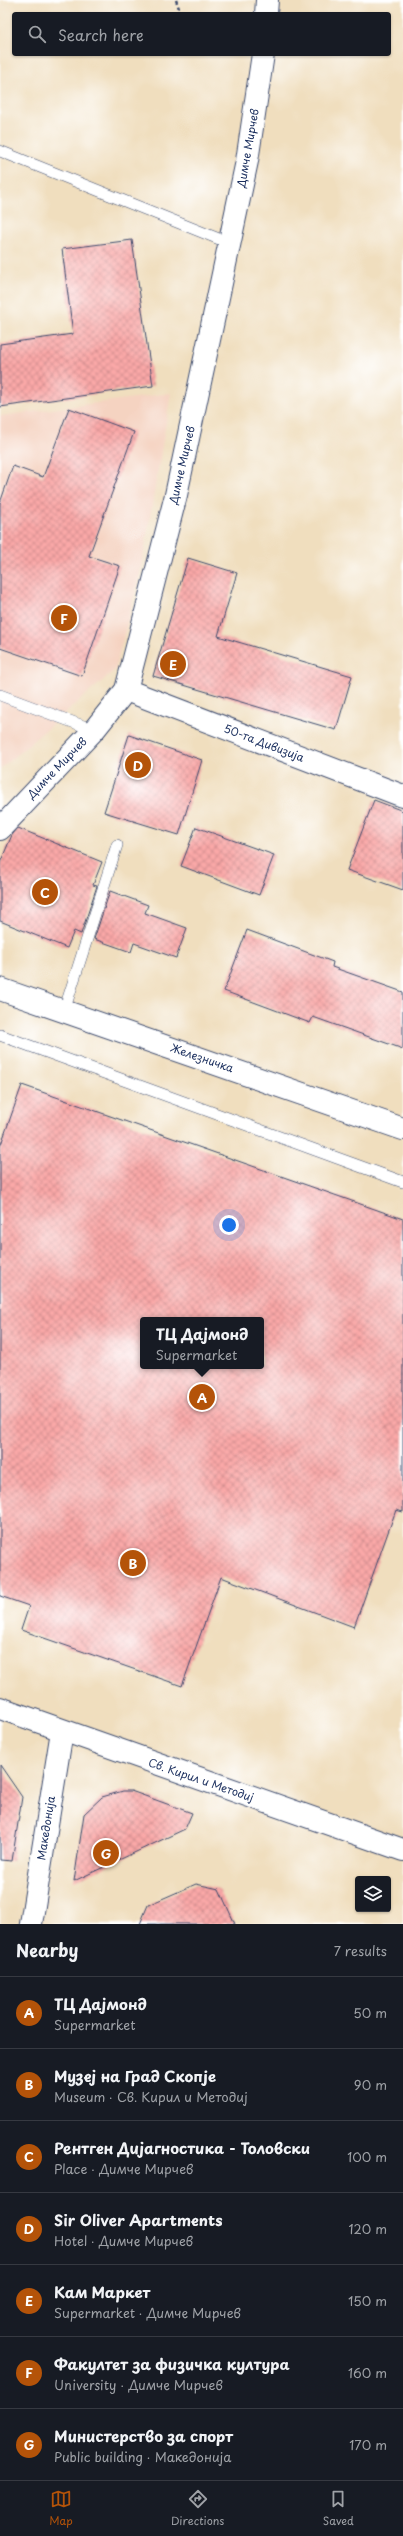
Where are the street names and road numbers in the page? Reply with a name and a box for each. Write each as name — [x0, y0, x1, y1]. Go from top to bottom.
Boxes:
street label: Димче Мирчев — [232, 107, 263, 190]
street label: Димче Мирчев — [164, 424, 199, 507]
street label: 50-та Дивизија — [221, 719, 307, 766]
street label: Димче Мирчев — [22, 733, 90, 803]
street label: Железничка — [168, 1039, 236, 1076]
street label: Св. Кирил и Методиј — [146, 1753, 256, 1806]
street label: Македонија — [32, 1794, 59, 1861]

